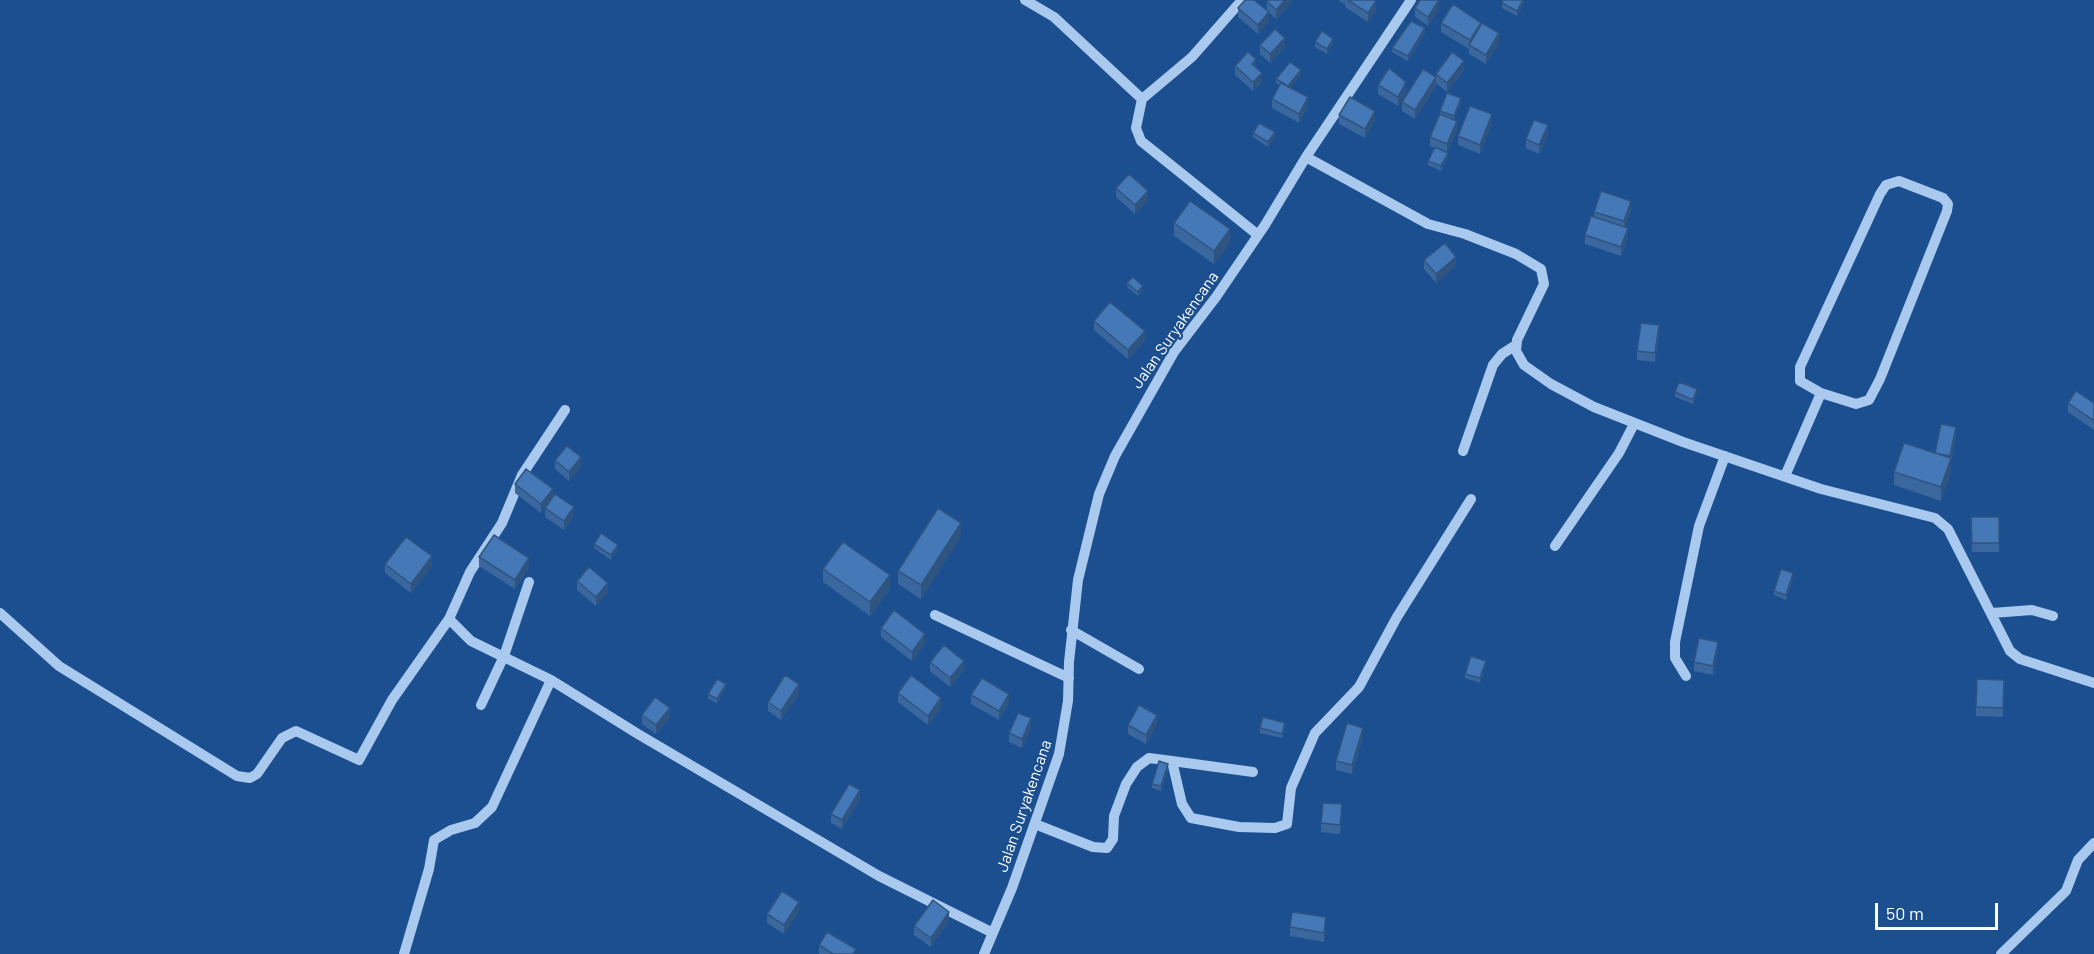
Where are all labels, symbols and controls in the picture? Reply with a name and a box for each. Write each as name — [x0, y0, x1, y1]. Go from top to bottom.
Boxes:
street label: Jalan Suryakencana — [1127, 268, 1223, 392]
street label: Jalan Suryakencana — [992, 737, 1056, 875]
scale bar — [1878, 891, 2001, 929]
text: 50 m — [1886, 902, 1924, 924]

